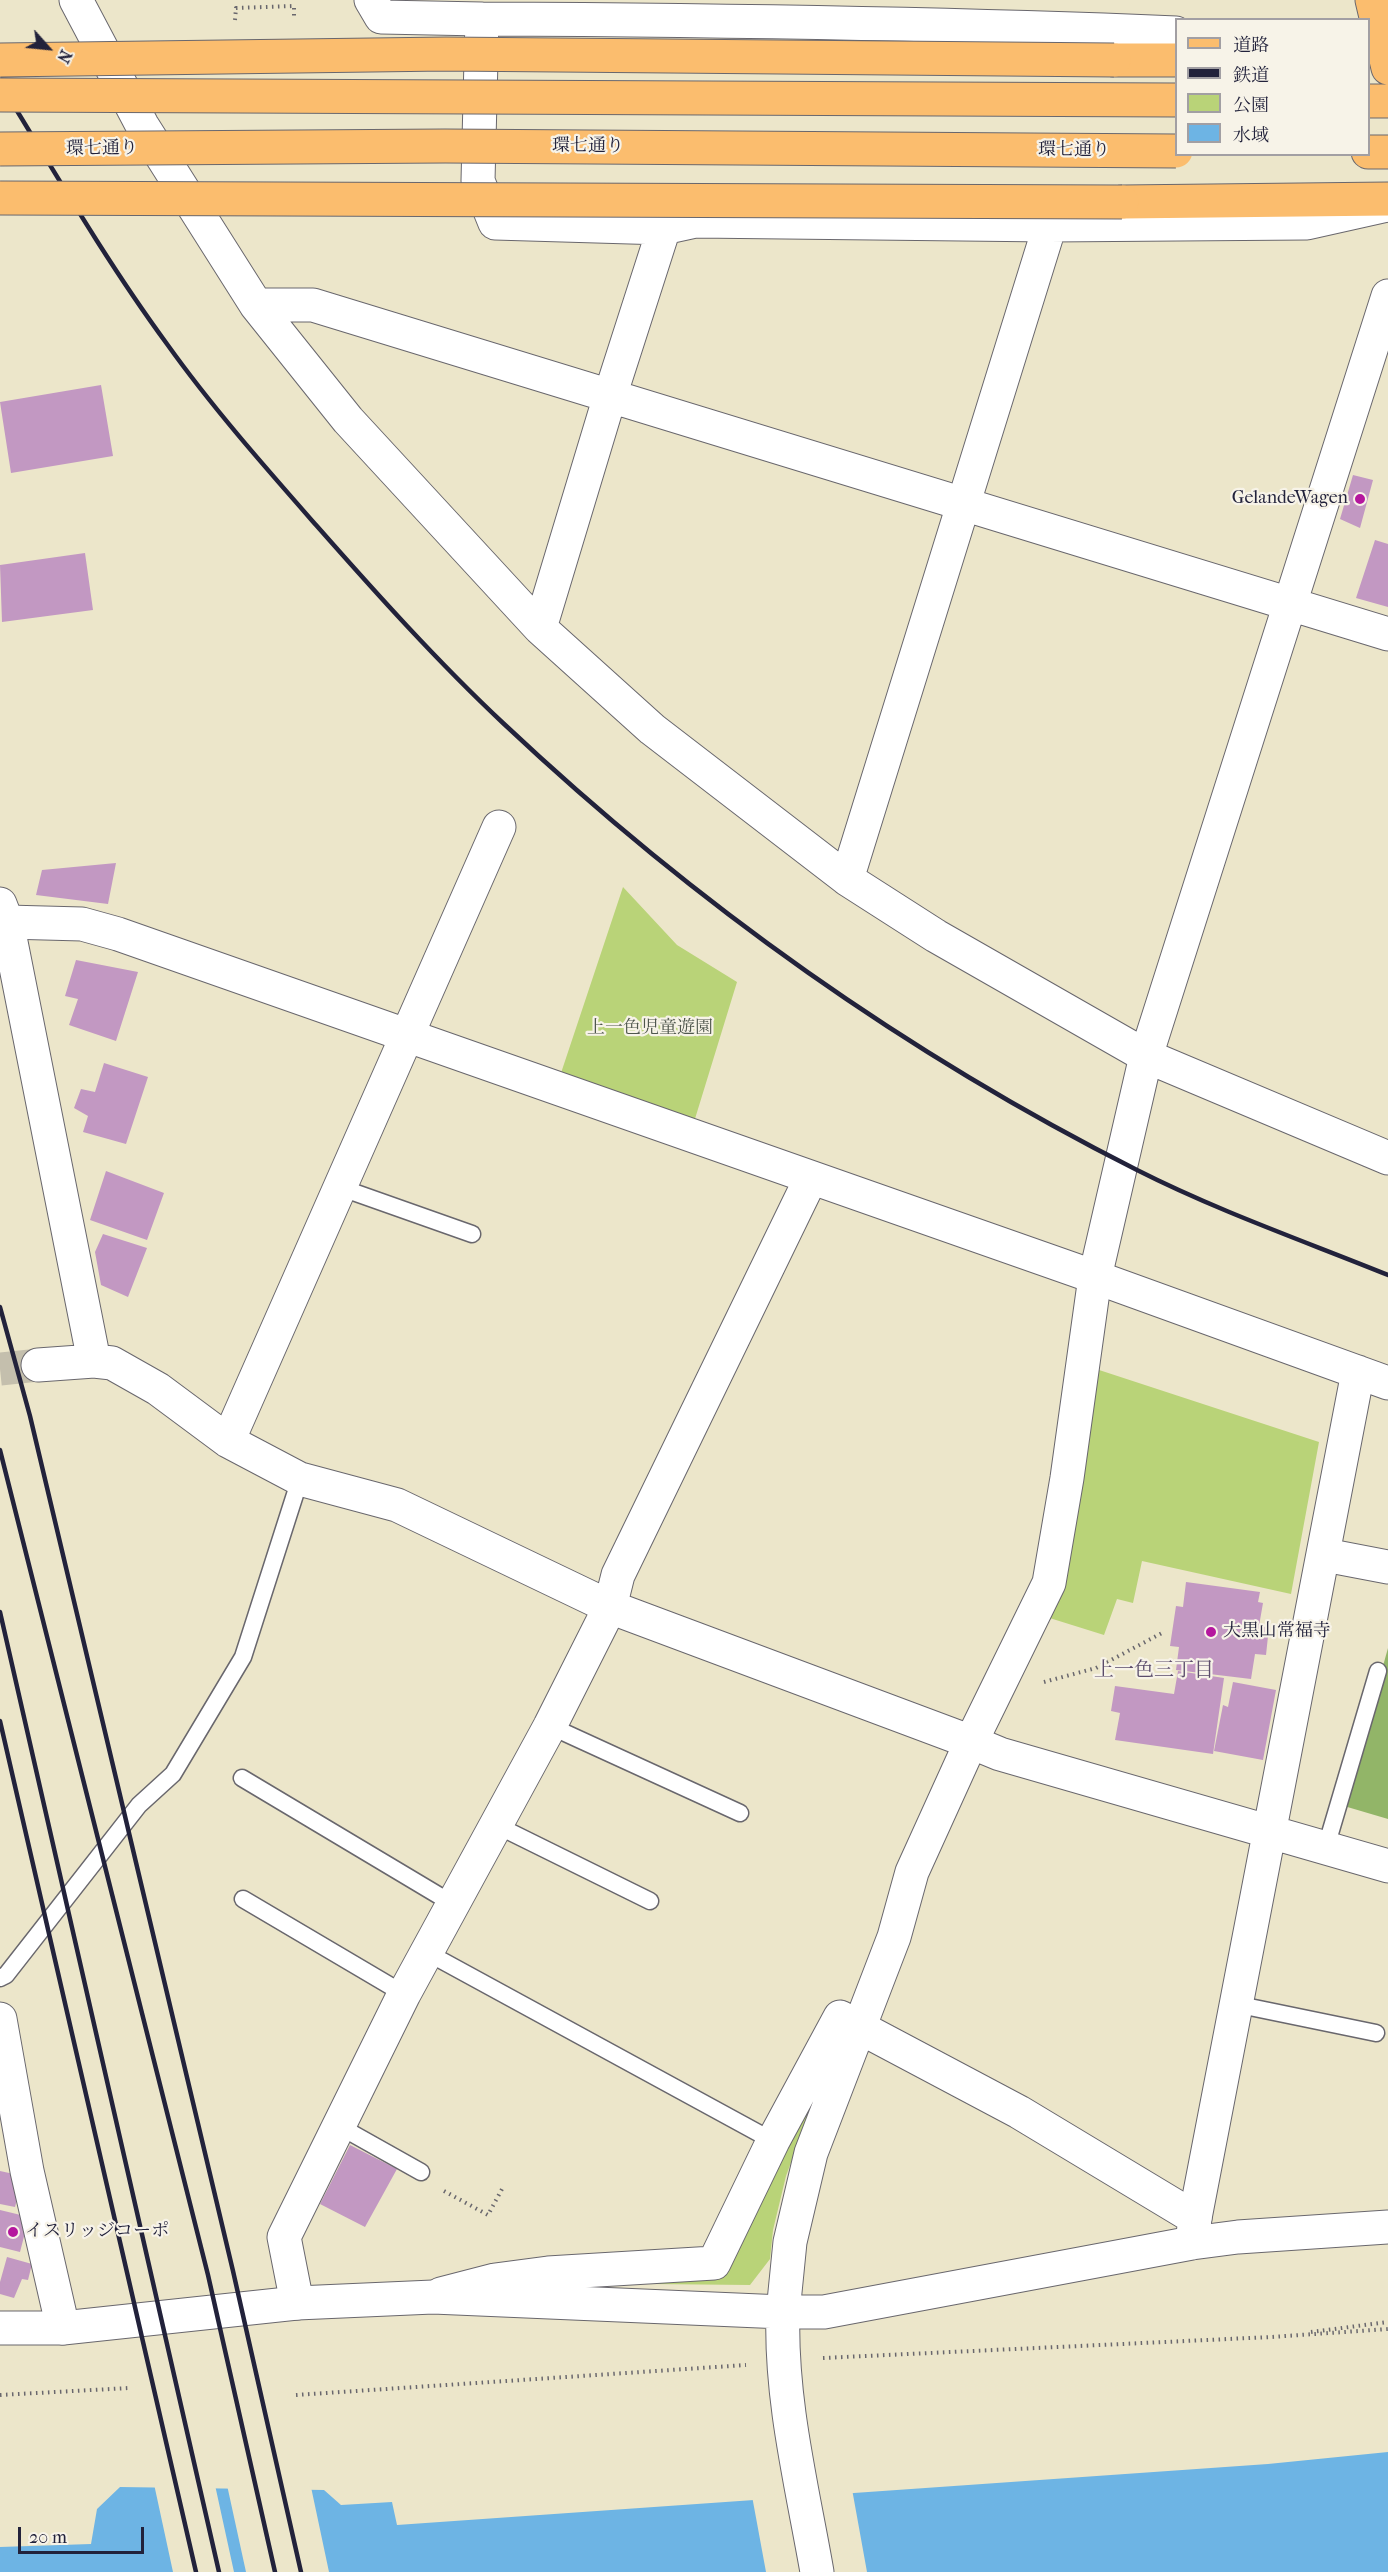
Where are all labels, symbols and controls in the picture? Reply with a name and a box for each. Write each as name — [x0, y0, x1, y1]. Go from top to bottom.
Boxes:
north arrow — [18, 18, 78, 78]
legend — [1175, 18, 1370, 156]
text: 道路 — [1233, 35, 1269, 56]
text: N — [53, 47, 76, 66]
text: 鉄道 — [1233, 65, 1269, 86]
text: 公園 — [1233, 95, 1269, 116]
text: 水域 — [1233, 125, 1269, 146]
street label: 環七通り — [552, 136, 624, 158]
street label: 環七通り — [66, 138, 138, 160]
street label: 環七通り — [1038, 140, 1110, 162]
place label: GelandeWagen — [1232, 488, 1348, 510]
marker: GelandeWagen — [1353, 492, 1367, 506]
park label: 上一色児童遊園 — [587, 1018, 713, 1040]
place label: 大黒山常福寺 — [1223, 1621, 1331, 1643]
marker: 大黒山常福寺 — [1204, 1625, 1218, 1639]
district label: 上一色三丁目 — [1094, 1659, 1214, 1683]
place label: イスリッジコーポ — [25, 2221, 169, 2243]
marker: イスリッジコーポ — [6, 2225, 20, 2239]
scale bar — [21, 2515, 147, 2553]
text: 20 m — [29, 2527, 67, 2548]

